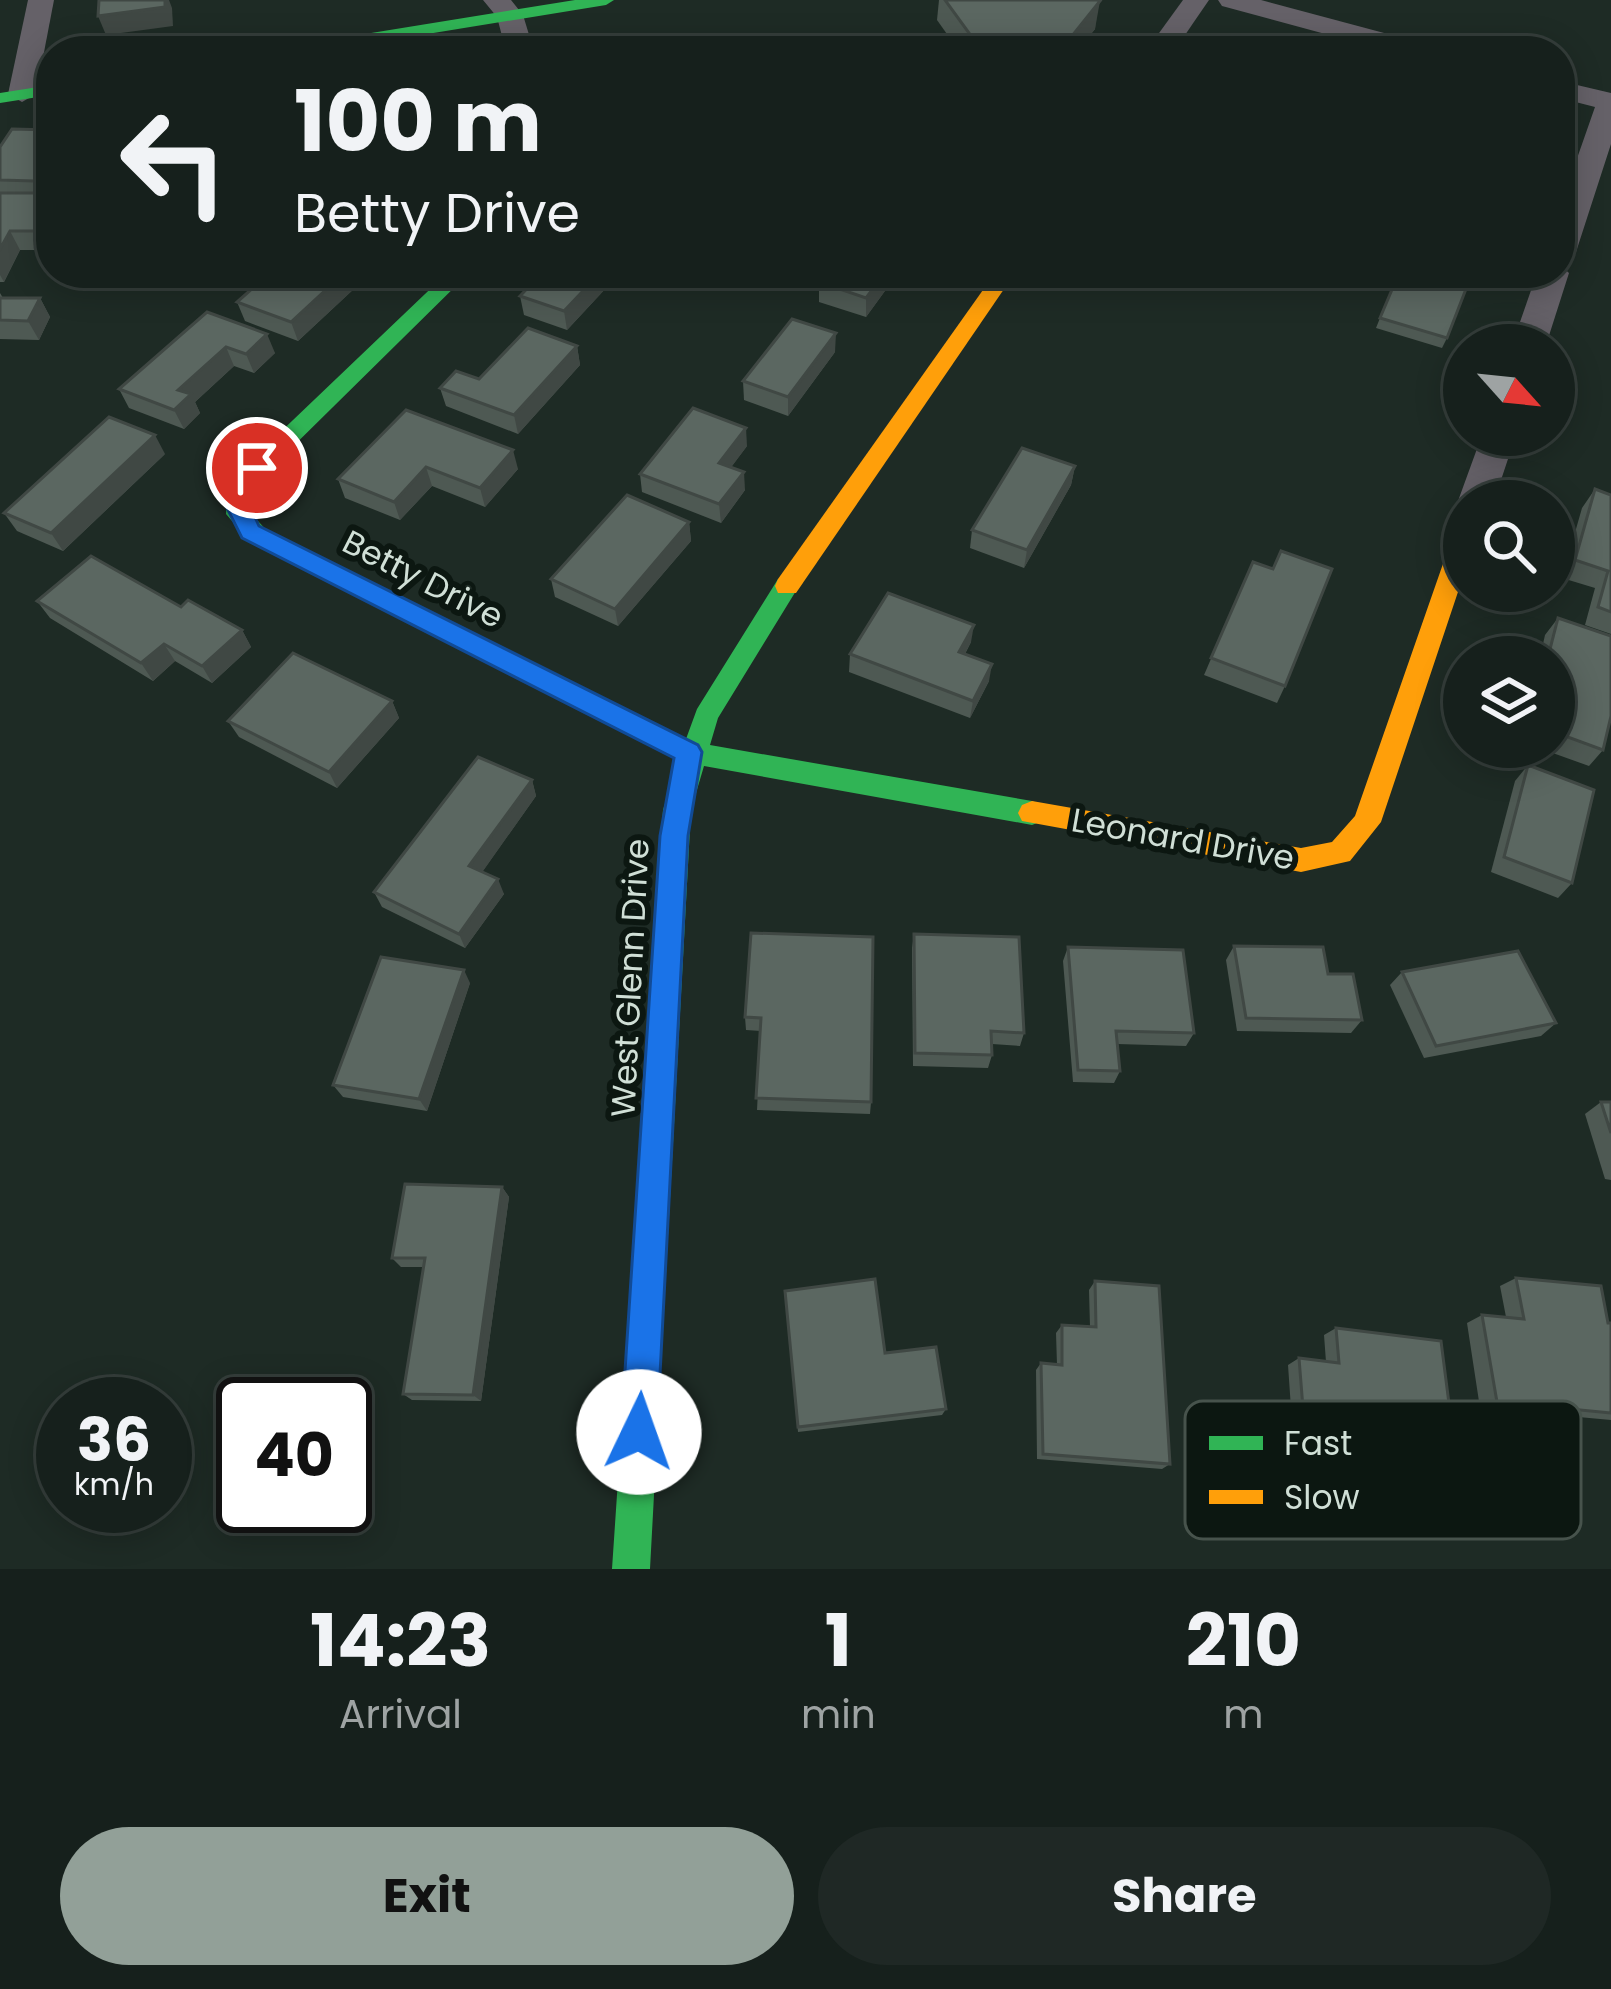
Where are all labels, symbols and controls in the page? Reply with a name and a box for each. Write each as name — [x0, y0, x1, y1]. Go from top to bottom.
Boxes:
text: 100 m — [294, 63, 542, 180]
icon: left — [96, 84, 252, 240]
text: Betty Drive — [294, 175, 580, 251]
north arrow — [1443, 324, 1575, 456]
map controls — [1443, 324, 1575, 768]
pin — [206, 417, 308, 519]
icon: arrive — [224, 435, 290, 501]
button: search — [1443, 480, 1575, 612]
street label: Betty Drive — [334, 518, 512, 640]
button: layers — [1443, 636, 1575, 768]
street label: Leonard Drive — [1068, 796, 1298, 882]
street label: West Glenn Drive — [599, 838, 661, 1118]
position arrow — [576, 1369, 702, 1495]
speed limit sign: 40 — [216, 1377, 372, 1533]
text: 36 — [77, 1398, 151, 1482]
legend — [1185, 1401, 1581, 1539]
text: Fast — [1284, 1420, 1352, 1467]
text: km/h — [74, 1463, 154, 1506]
text: Slow — [1284, 1474, 1360, 1521]
text: 14:23 — [310, 1590, 491, 1691]
text: 1 — [825, 1590, 852, 1691]
text: 210 — [1186, 1590, 1301, 1691]
text: Arrival — [339, 1687, 462, 1742]
text: min — [801, 1687, 876, 1742]
text: m — [1223, 1687, 1263, 1742]
button: Exit — [60, 1827, 794, 1965]
button: Share — [818, 1827, 1551, 1965]

